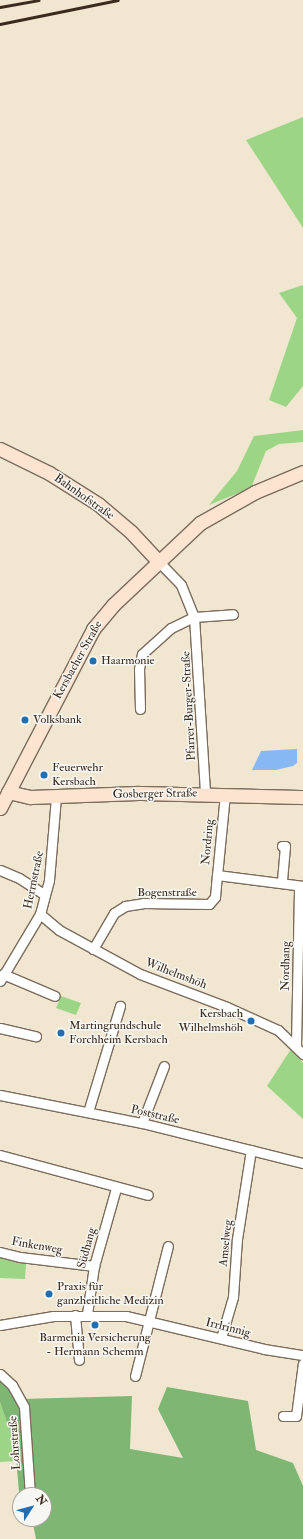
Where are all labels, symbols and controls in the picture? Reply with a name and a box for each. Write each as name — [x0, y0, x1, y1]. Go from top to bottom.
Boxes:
street label: Bahnhofstraße — [51, 471, 117, 523]
street label: Kersbacher Straße — [51, 618, 105, 702]
street label: Pfarrer-Burger-Straße — [179, 651, 199, 761]
place label: Haarmonie — [101, 654, 155, 668]
marker: Haarmonie — [88, 656, 98, 666]
place label: Volksbank — [33, 713, 82, 727]
marker: Volksbank — [20, 715, 30, 725]
place label: Feuerwehr Kersbach — [52, 761, 103, 789]
marker: Feuerwehr Kersbach — [39, 770, 49, 780]
street label: Gosberger Straße — [113, 786, 197, 802]
street label: Nordring — [199, 818, 217, 866]
street label: Herrnstraße — [21, 850, 47, 910]
street label: Bogenstraße — [137, 886, 197, 900]
street label: Nordhang — [278, 941, 294, 991]
street label: Wilhelmshöh — [143, 956, 209, 992]
place label: Kersbach Wilhelmshöh — [178, 1007, 243, 1035]
marker: Kersbach Wilhelmshöh — [246, 1016, 256, 1026]
place label: Martingrundschule Forchheim Kersbach — [69, 1019, 168, 1047]
marker: Martingrundschule Forchheim Kersbach — [56, 1028, 66, 1038]
street label: Poststraße — [129, 1102, 181, 1128]
street label: Amselweg — [216, 1219, 236, 1267]
street label: Südhang — [75, 1226, 99, 1270]
street label: Finkenweg — [10, 1234, 64, 1258]
place label: Praxis für ganzheitliche Medizin — [57, 1280, 164, 1308]
marker: Praxis für ganzheitliche Medizin — [44, 1289, 54, 1299]
street label: Irrlrinnig — [204, 1315, 252, 1341]
marker: Barmenia Versicherung - Hermann Schemm — [90, 1320, 100, 1330]
place label: Barmenia Versicherung - Hermann Schemm — [39, 1331, 151, 1359]
street label: Lohrstraße — [6, 1415, 24, 1471]
north arrow — [12, 1487, 52, 1527]
text: N — [33, 1492, 49, 1508]

